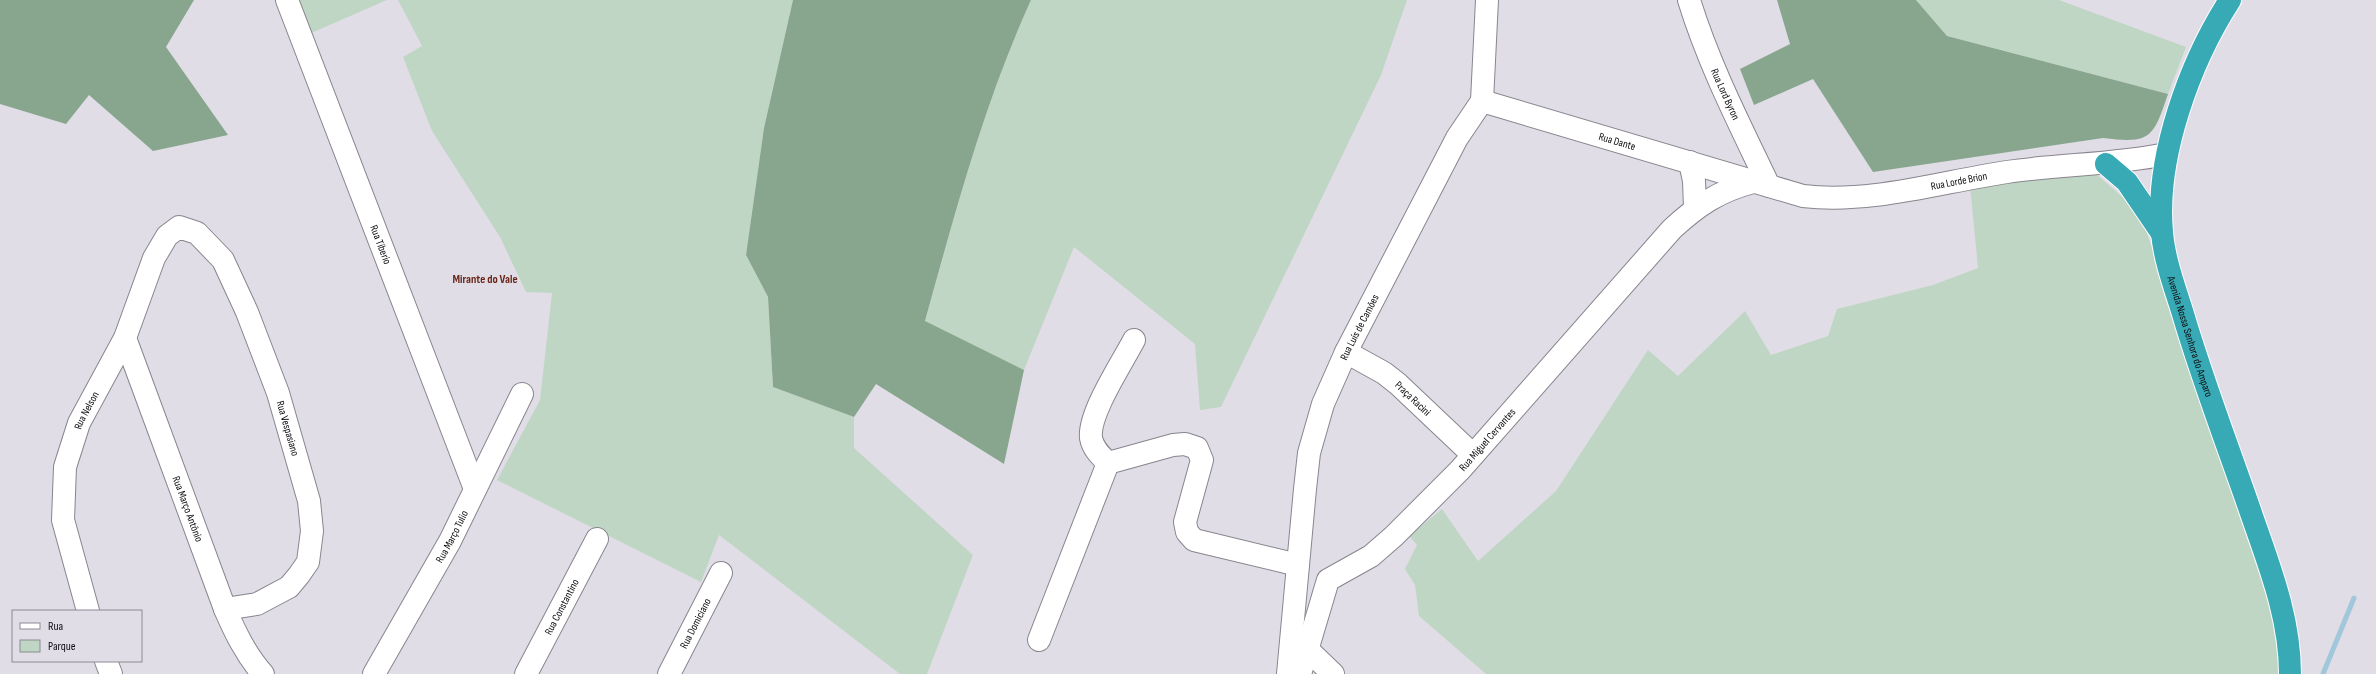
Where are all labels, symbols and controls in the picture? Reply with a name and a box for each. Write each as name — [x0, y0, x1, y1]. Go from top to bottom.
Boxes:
street label: Rua Lord Byron — [1708, 67, 1743, 122]
street label: Rua Dante — [1597, 130, 1637, 153]
street label: Rua Lorde Brion — [1930, 169, 1989, 193]
street label: Rua Tiberio — [367, 223, 394, 267]
district label: Mirante do Vale — [452, 272, 518, 287]
street label: Avenida Nossa Senhora do Amparo — [2164, 274, 2215, 399]
street label: Rua Luís de Camões — [1337, 292, 1382, 362]
street label: Praça Racini — [1392, 379, 1433, 419]
street label: Rua Nelson — [71, 389, 102, 431]
street label: Rua Vespasiano — [274, 399, 302, 458]
street label: Rua Miguel Cervantes — [1456, 406, 1518, 474]
street label: Rua Março Antônio — [169, 474, 206, 544]
street label: Rua Março Tulio — [433, 508, 471, 565]
street label: Rua Constantino — [542, 576, 582, 637]
street label: Rua Domiciano — [677, 596, 714, 651]
legend — [12, 610, 142, 662]
text: Rua — [48, 619, 64, 634]
text: Parque — [48, 639, 76, 654]

